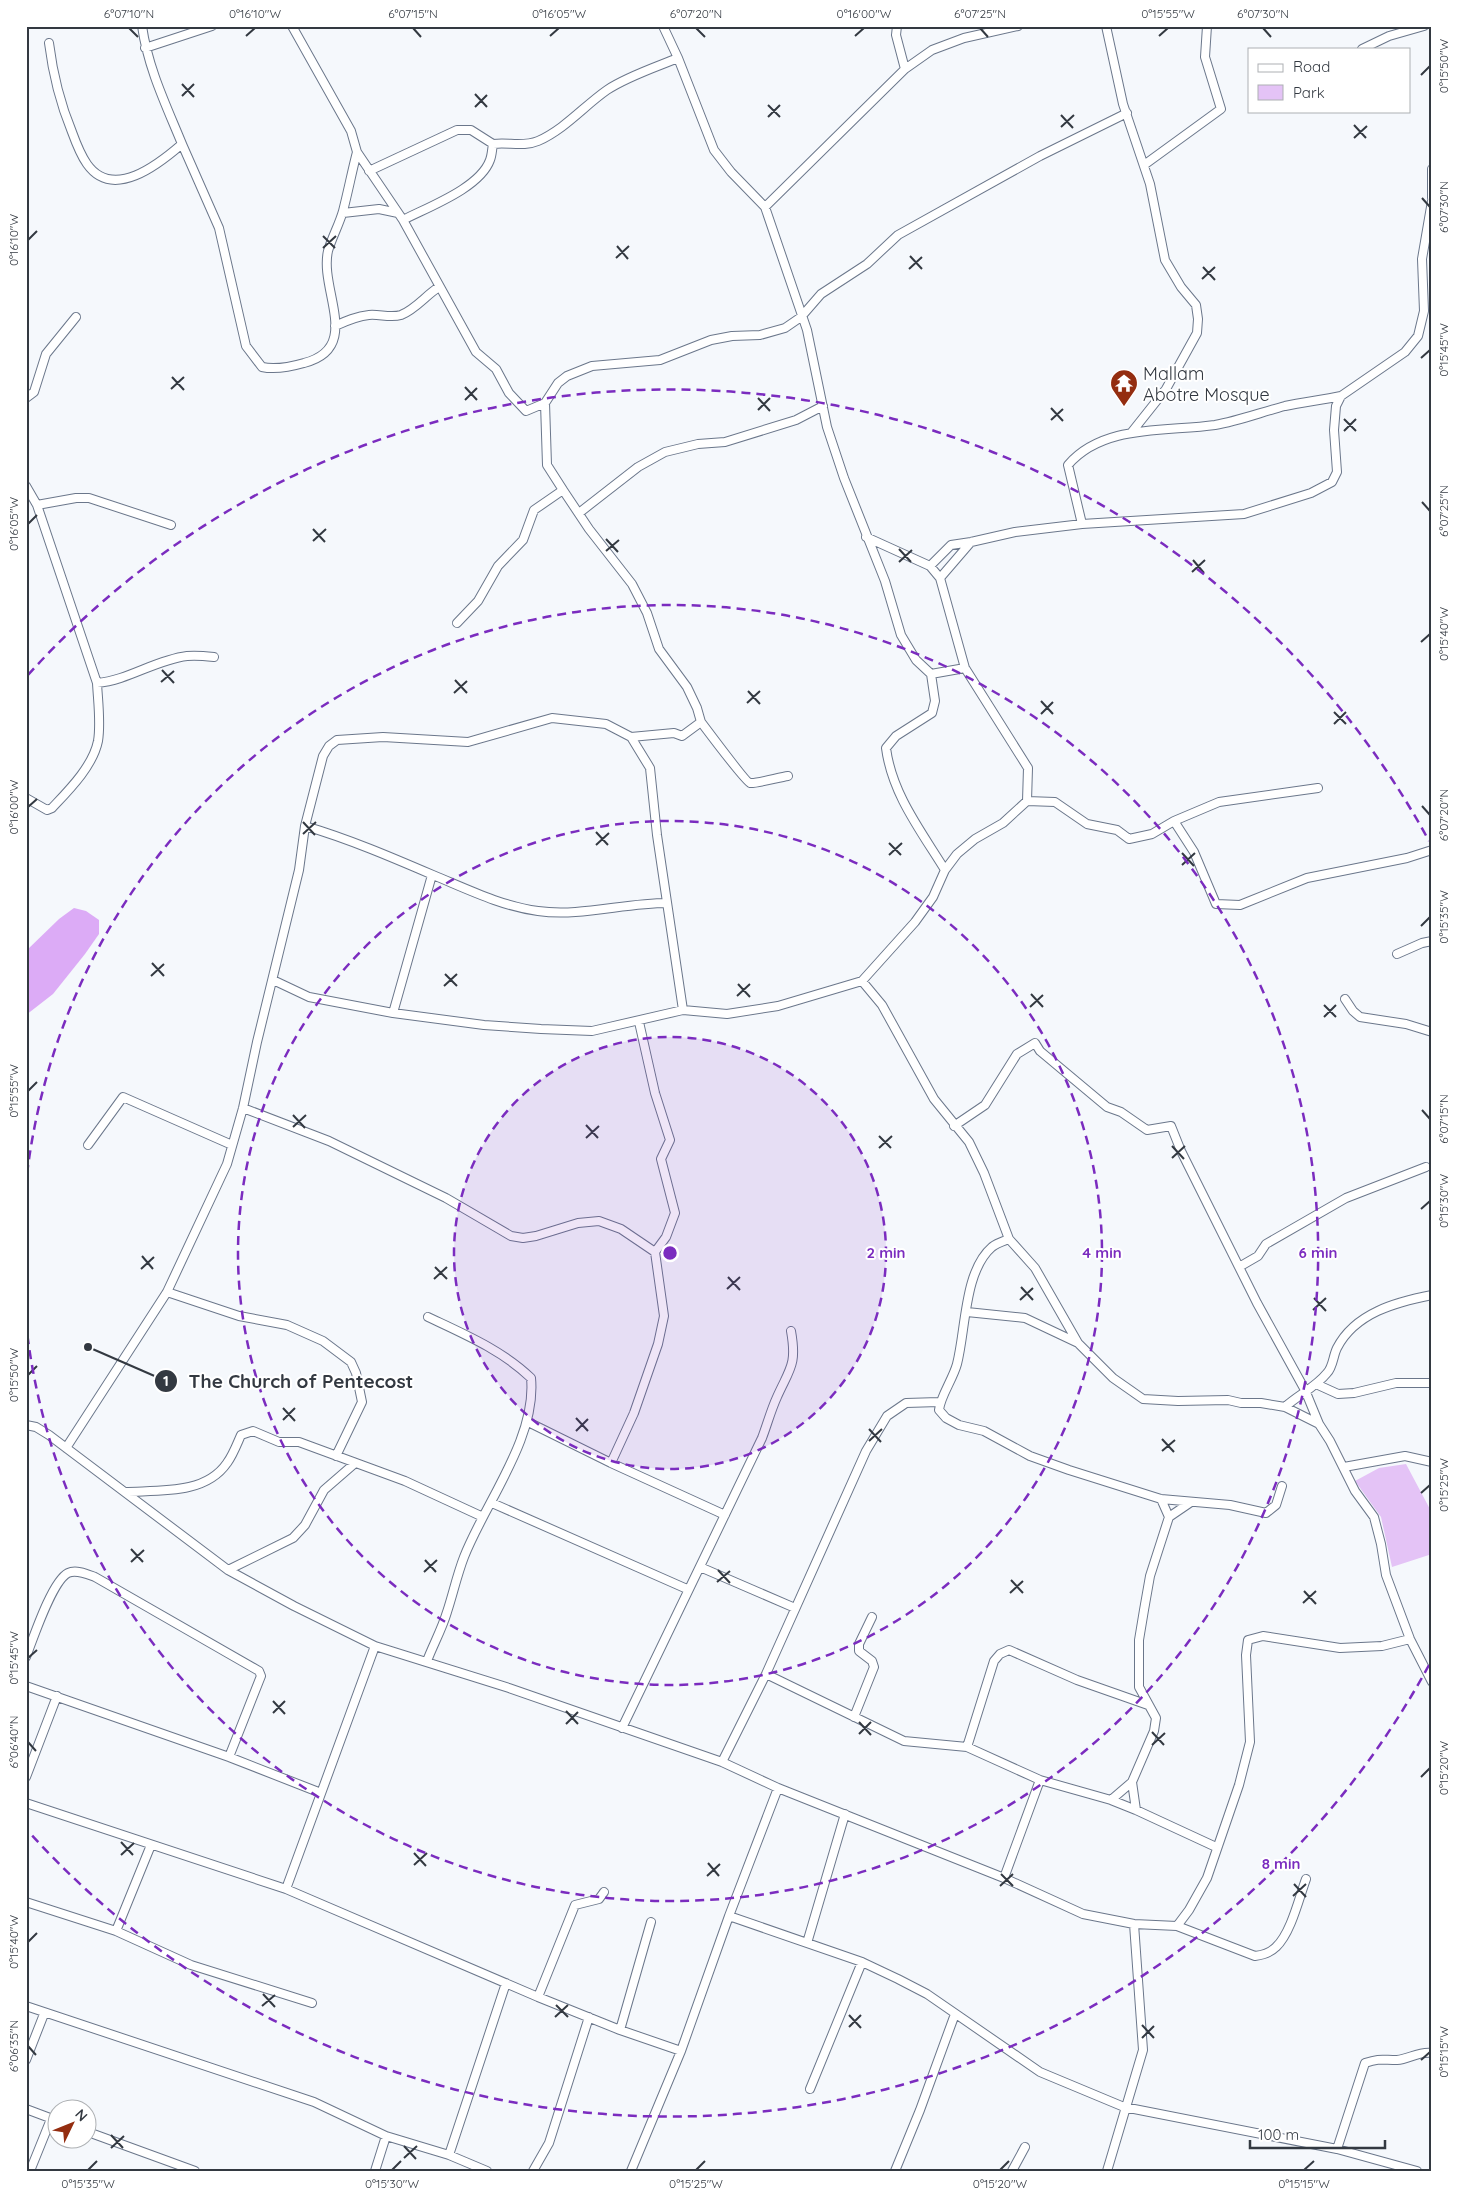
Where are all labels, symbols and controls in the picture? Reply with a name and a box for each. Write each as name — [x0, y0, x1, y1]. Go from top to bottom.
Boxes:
text: 6°07'10"N — [104, 6, 154, 21]
text: 0°16'10"W — [229, 6, 281, 21]
text: 6°07'15"N — [388, 6, 438, 21]
text: 0°16'05"W — [532, 6, 587, 21]
text: 6°07'20"N — [670, 6, 722, 21]
text: 0°16'00"W — [837, 6, 892, 21]
text: 6°07'25"N — [954, 6, 1006, 21]
text: 0°15'55"W — [1141, 6, 1195, 21]
text: 6°07'30"N — [1237, 6, 1289, 21]
text: 0°15'50"W — [1436, 38, 1451, 93]
legend — [1248, 48, 1410, 112]
text: Road — [1293, 57, 1330, 76]
text: Park — [1293, 83, 1325, 102]
text: 6°07'30"N — [1436, 181, 1451, 233]
text: 0°16'10"W — [6, 214, 21, 266]
text: 0°15'45"W — [1436, 323, 1451, 377]
place label: Mallam Abotre Mosque — [1143, 362, 1270, 406]
temple icon: Mallam Abotre Mosque — [1109, 368, 1139, 407]
text: 6°07'25"N — [1436, 485, 1451, 537]
text: 0°16'05"W — [6, 496, 21, 551]
text: 0°15'40"W — [1436, 607, 1451, 661]
text: 0°16'00"W — [6, 779, 21, 834]
text: 6°07'20"N — [1436, 789, 1451, 841]
text: 0°15'35"W — [1436, 890, 1451, 944]
text: 0°15'55"W — [6, 1064, 21, 1118]
text: 6°07'15"N — [1436, 1094, 1451, 1144]
text: 0°15'30"W — [1436, 1174, 1451, 1228]
text: 2 min — [866, 1243, 906, 1262]
text: 4 min — [1082, 1243, 1122, 1262]
text: 6 min — [1299, 1243, 1337, 1262]
centre of rings — [661, 1244, 679, 1262]
text: 0°15'50"W — [6, 1347, 21, 1402]
callout: The Church of Pentecost — [154, 1364, 424, 1398]
text: The Church of Pentecost — [189, 1369, 413, 1393]
text: 1 — [163, 1371, 169, 1390]
text: 0°15'25"W — [1436, 1458, 1451, 1512]
text: 0°15'45"W — [6, 1631, 21, 1685]
text: 6°06'40"N — [6, 1715, 21, 1769]
text: 0°15'20"W — [1436, 1740, 1451, 1795]
text: 8 min — [1262, 1854, 1300, 1873]
text: 0°15'40"W — [6, 1915, 21, 1969]
text: 6°06'35"N — [6, 2020, 21, 2072]
text: 0°15'15"W — [1436, 2026, 1451, 2078]
north arrow — [48, 2100, 98, 2150]
text: N — [71, 2105, 92, 2125]
scale bar — [1250, 2117, 1386, 2149]
text: 100 m — [1258, 2125, 1299, 2144]
text: 0°15'35"W — [61, 2176, 115, 2191]
text: 0°15'30"W — [365, 2176, 419, 2191]
text: 0°15'25"W — [669, 2176, 723, 2191]
text: 0°15'20"W — [973, 2176, 1028, 2191]
text: 0°15'15"W — [1278, 2176, 1330, 2191]

